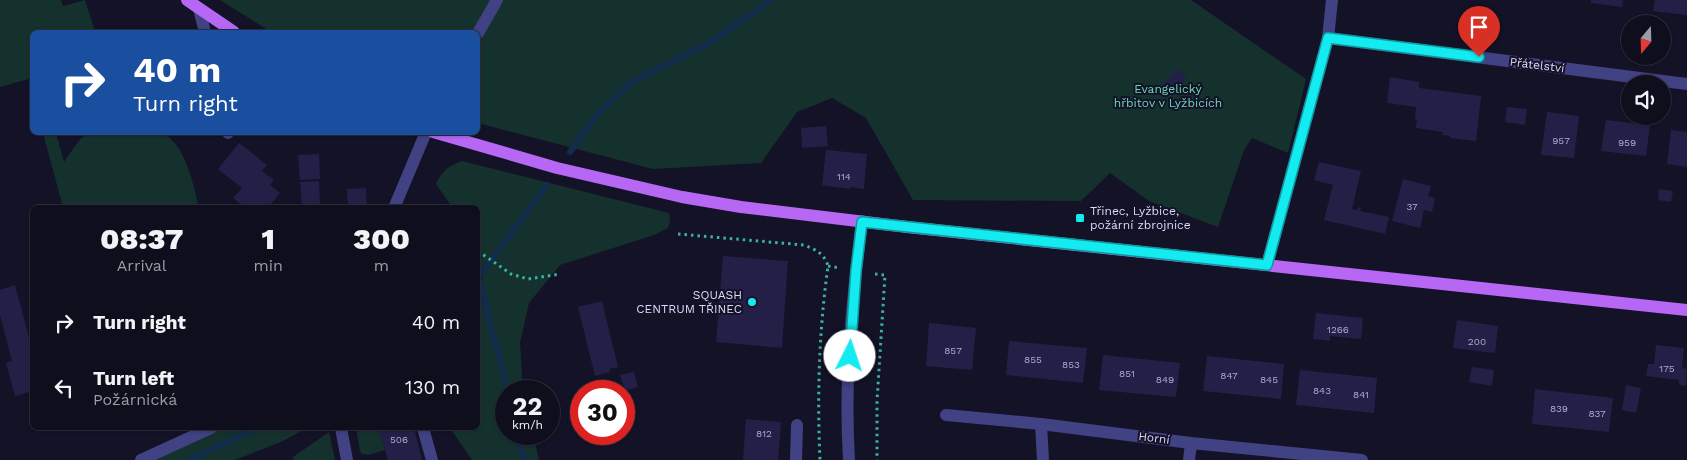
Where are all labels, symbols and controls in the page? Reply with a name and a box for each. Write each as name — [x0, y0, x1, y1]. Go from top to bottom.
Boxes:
pin — [1458, 6, 1500, 57]
icon: arrive — [1465, 13, 1493, 41]
north arrow — [1621, 15, 1671, 65]
map controls — [1621, 15, 1671, 125]
text: 40 m — [133, 49, 221, 91]
icon: right — [50, 50, 115, 115]
street label: Přátelství — [1509, 55, 1565, 75]
button: sound — [1621, 75, 1671, 125]
park label: Evangelický hřbitov v Lyžbicích — [1114, 82, 1222, 110]
text: Turn right — [133, 91, 238, 116]
house number: 957 — [1552, 135, 1570, 146]
house number: 959 — [1618, 137, 1636, 148]
house number: 114 — [837, 171, 851, 182]
house number: 37 — [1406, 201, 1418, 212]
place label: Třinec, Lyžbice, požární zbrojnice — [1090, 204, 1191, 232]
marker: Třinec, Lyžbice, požární zbrojnice — [1074, 212, 1086, 224]
text: 08:37 — [100, 221, 184, 256]
text: 1 — [262, 221, 275, 256]
text: 300 — [353, 221, 410, 256]
text: Arrival — [117, 256, 167, 275]
text: min — [254, 256, 283, 275]
text: m — [374, 256, 389, 275]
place label: SQUASH CENTRUM TŘINEC — [636, 288, 742, 316]
marker: SQUASH CENTRUM TŘINEC — [746, 296, 758, 308]
icon: right — [50, 309, 78, 337]
text: Turn right — [93, 311, 186, 334]
text: 40 m — [412, 311, 460, 334]
house number: 1266 — [1327, 324, 1349, 335]
position arrow — [823, 329, 875, 381]
house number: 200 — [1468, 336, 1486, 347]
house number: 857 — [944, 345, 962, 356]
house number: 855 — [1024, 354, 1042, 365]
house number: 853 — [1062, 359, 1080, 370]
house number: 175 — [1659, 363, 1675, 374]
text: Turn left — [93, 367, 174, 390]
house number: 851 — [1119, 368, 1135, 379]
house number: 847 — [1220, 370, 1238, 381]
icon: left — [50, 374, 78, 402]
house number: 849 — [1156, 374, 1174, 385]
house number: 845 — [1260, 374, 1278, 385]
text: 130 m — [405, 376, 460, 399]
speed limit sign: 30 — [570, 380, 635, 445]
house number: 843 — [1313, 385, 1331, 396]
house number: 841 — [1353, 389, 1369, 400]
text: Požárnická — [93, 390, 177, 409]
text: 22 — [513, 392, 542, 421]
house number: 839 — [1550, 403, 1568, 414]
house number: 837 — [1589, 408, 1606, 419]
text: km/h — [512, 418, 543, 432]
house number: 812 — [756, 428, 772, 439]
street label: Horní — [1138, 429, 1170, 447]
house number: 506 — [390, 434, 408, 445]

